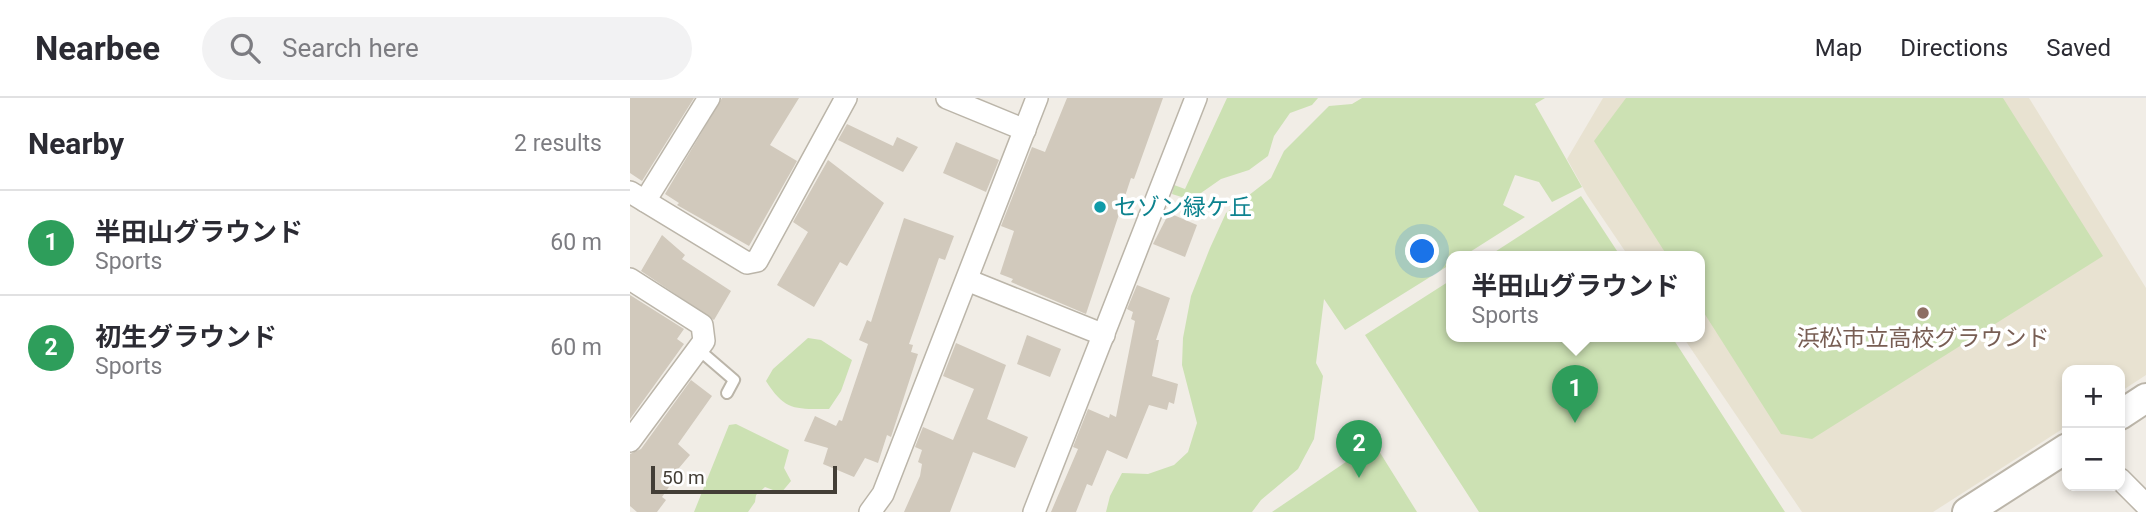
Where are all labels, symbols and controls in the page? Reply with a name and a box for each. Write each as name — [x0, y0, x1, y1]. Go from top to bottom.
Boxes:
search box — [202, 17, 692, 80]
text: Nearbee — [35, 29, 160, 68]
icon: search — [226, 29, 264, 67]
text: Search here — [282, 33, 419, 63]
text: Map — [1815, 34, 1862, 62]
text: Directions — [1900, 34, 2008, 62]
text: Saved — [2046, 34, 2111, 62]
text: Nearby — [28, 126, 124, 161]
text: 2 results — [514, 130, 602, 157]
place label: セゾン緑ケ丘 — [1114, 194, 1252, 221]
marker: セゾン緑ケ丘 — [1092, 199, 1108, 215]
text: 半田山グラウンド — [95, 217, 303, 247]
text: 1 — [44, 229, 58, 256]
text: 60 m — [550, 229, 602, 256]
your location — [1405, 234, 1439, 268]
text: Sports — [95, 248, 162, 275]
popup — [1446, 251, 1705, 342]
text: 半田山グラウンド — [1471, 271, 1680, 301]
text: Sports — [1471, 302, 1539, 329]
marker: 浜松市立高校グラウンド — [1915, 305, 1931, 321]
text: 初生グラウンド — [95, 322, 277, 352]
place label: 浜松市立高校グラウンド — [1797, 325, 2050, 352]
text: 2 — [44, 334, 58, 361]
text: 60 m — [550, 334, 602, 361]
text: Sports — [95, 353, 162, 380]
pin: 1 — [1552, 365, 1598, 423]
map controls — [2062, 365, 2125, 491]
button: + — [2062, 365, 2125, 428]
pin: 2 — [1336, 420, 1382, 478]
button: − — [2062, 428, 2125, 491]
scale bar — [651, 463, 836, 495]
text: 50 m — [662, 466, 705, 489]

